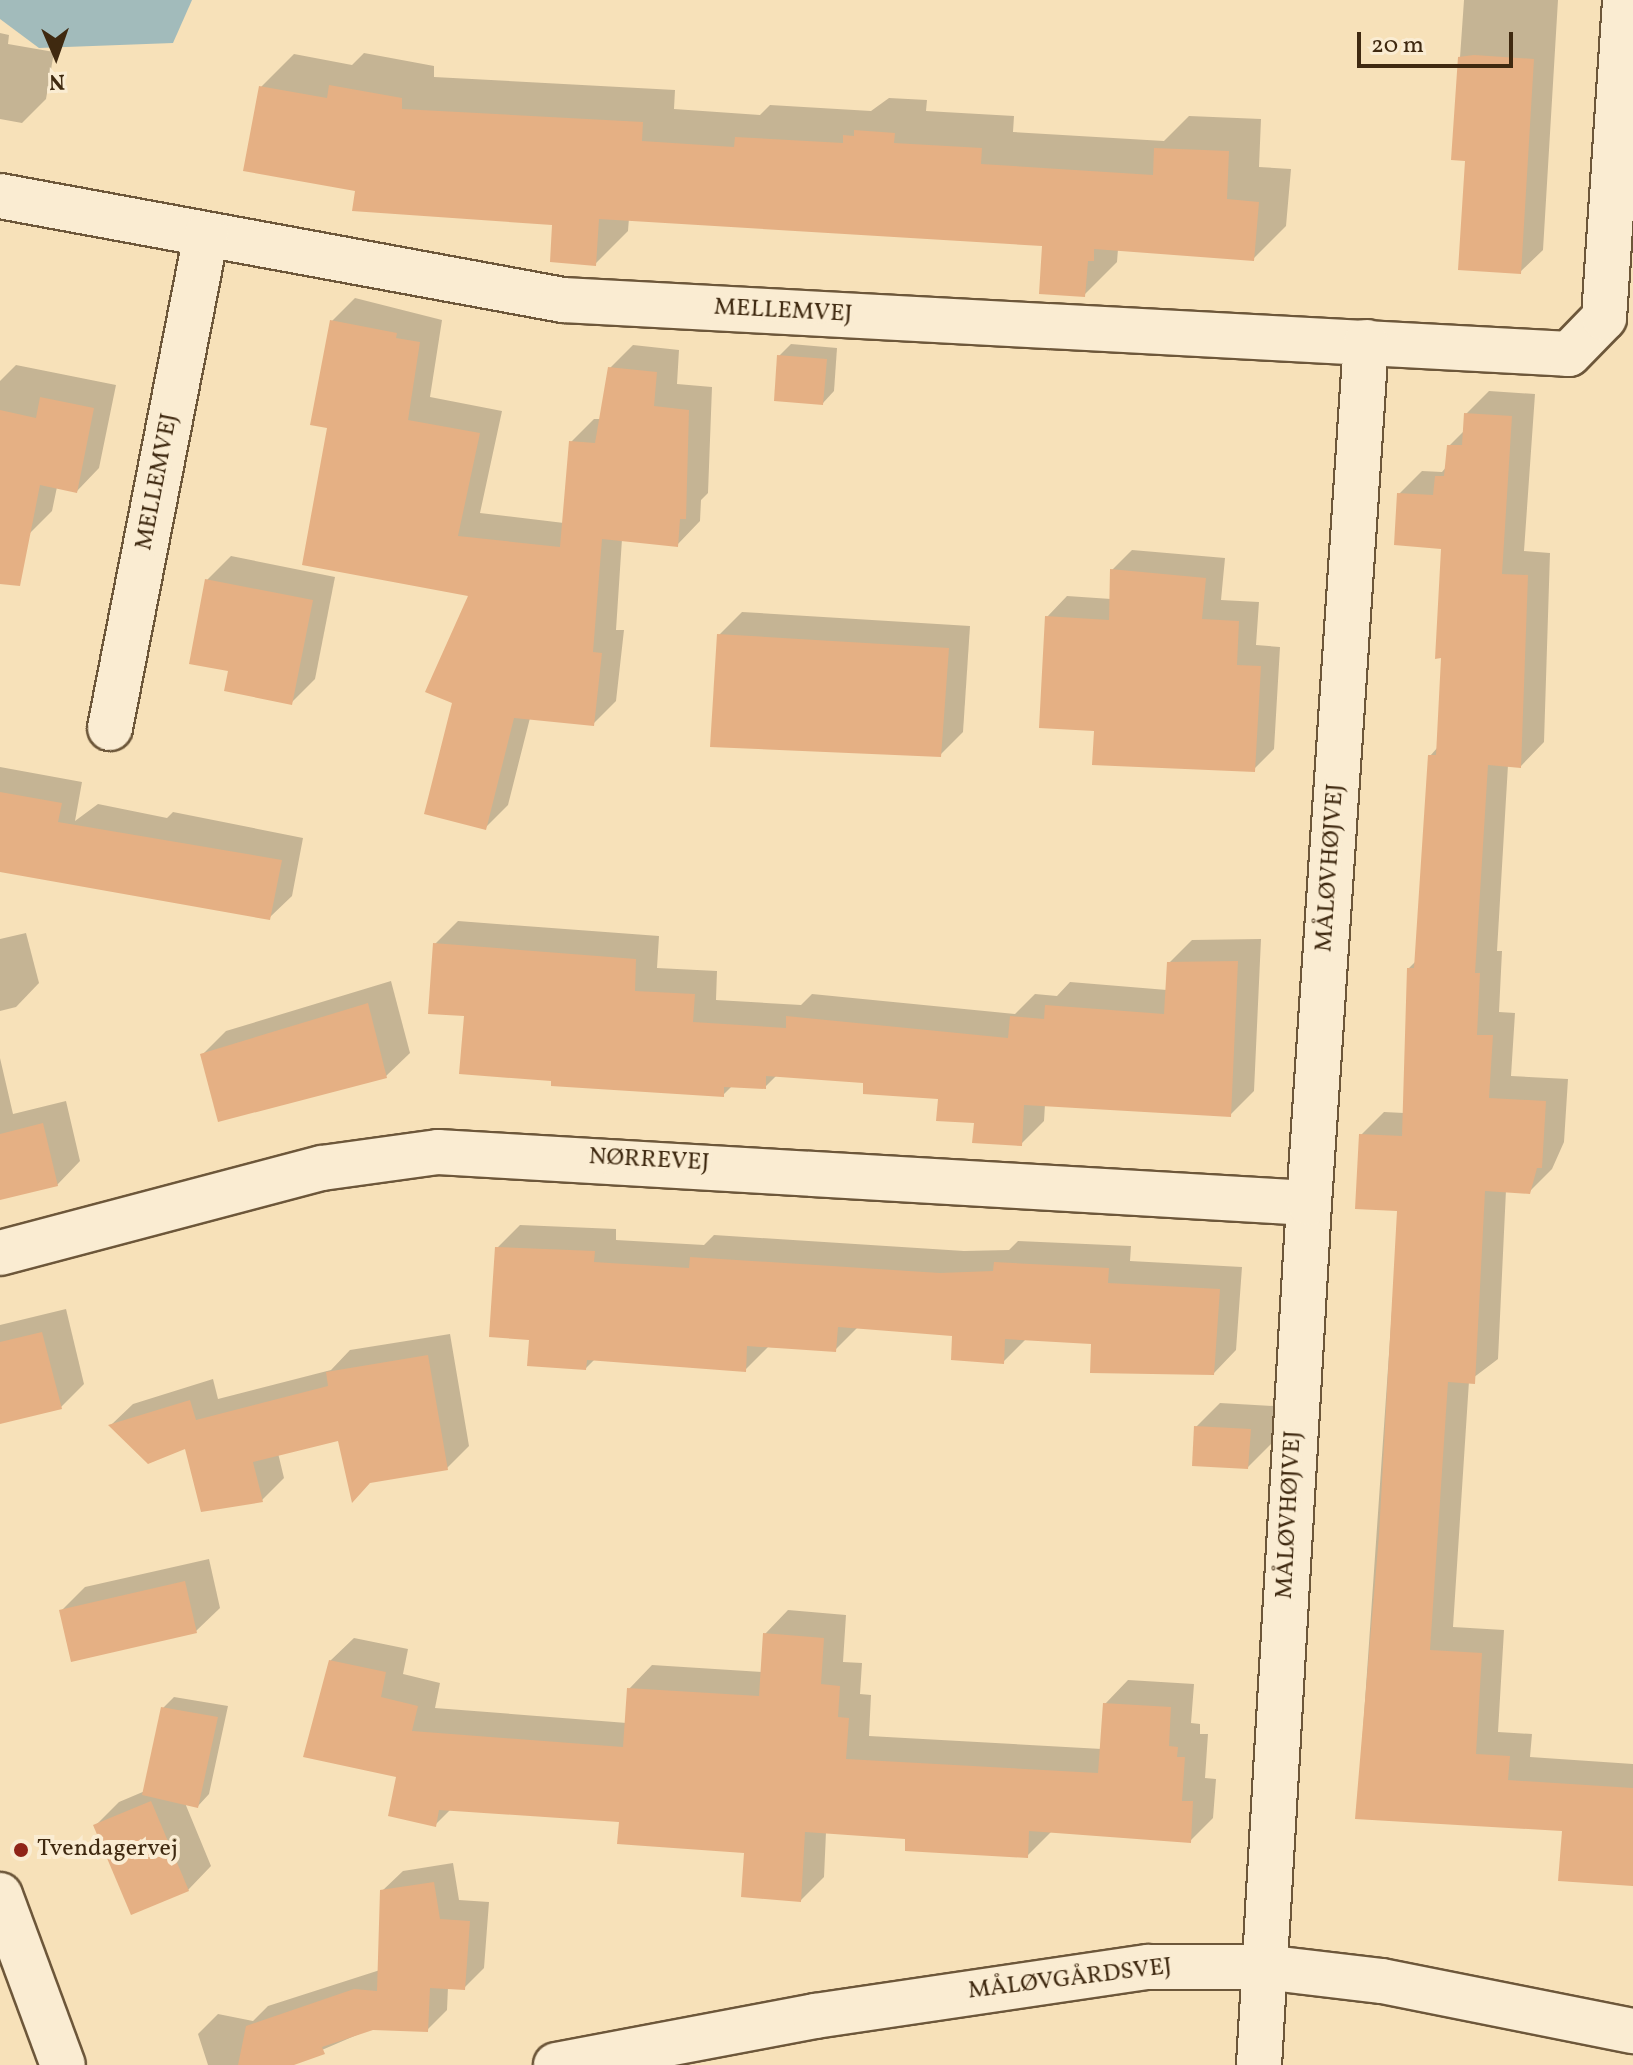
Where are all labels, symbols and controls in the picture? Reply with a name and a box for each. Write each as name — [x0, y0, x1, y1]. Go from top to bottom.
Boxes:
north arrow — [16, 16, 96, 96]
scale bar — [1361, 16, 1517, 66]
text: 20 m — [1371, 29, 1424, 63]
text: N — [48, 65, 65, 96]
street label: MELLEMVEJ — [713, 294, 853, 330]
street label: MELLEMVEJ — [131, 411, 185, 553]
street label: MÅLØVHØJVEJ — [1311, 783, 1351, 953]
street label: NØRREVEJ — [588, 1143, 710, 1179]
street label: MÅLØVHØJVEJ — [1271, 1430, 1309, 1600]
place label: Tvendagervej — [37, 1836, 178, 1864]
marker: Tvendagervej — [12, 1841, 30, 1859]
street label: MÅLØVGÅRDSVEJ — [966, 1953, 1174, 2007]

